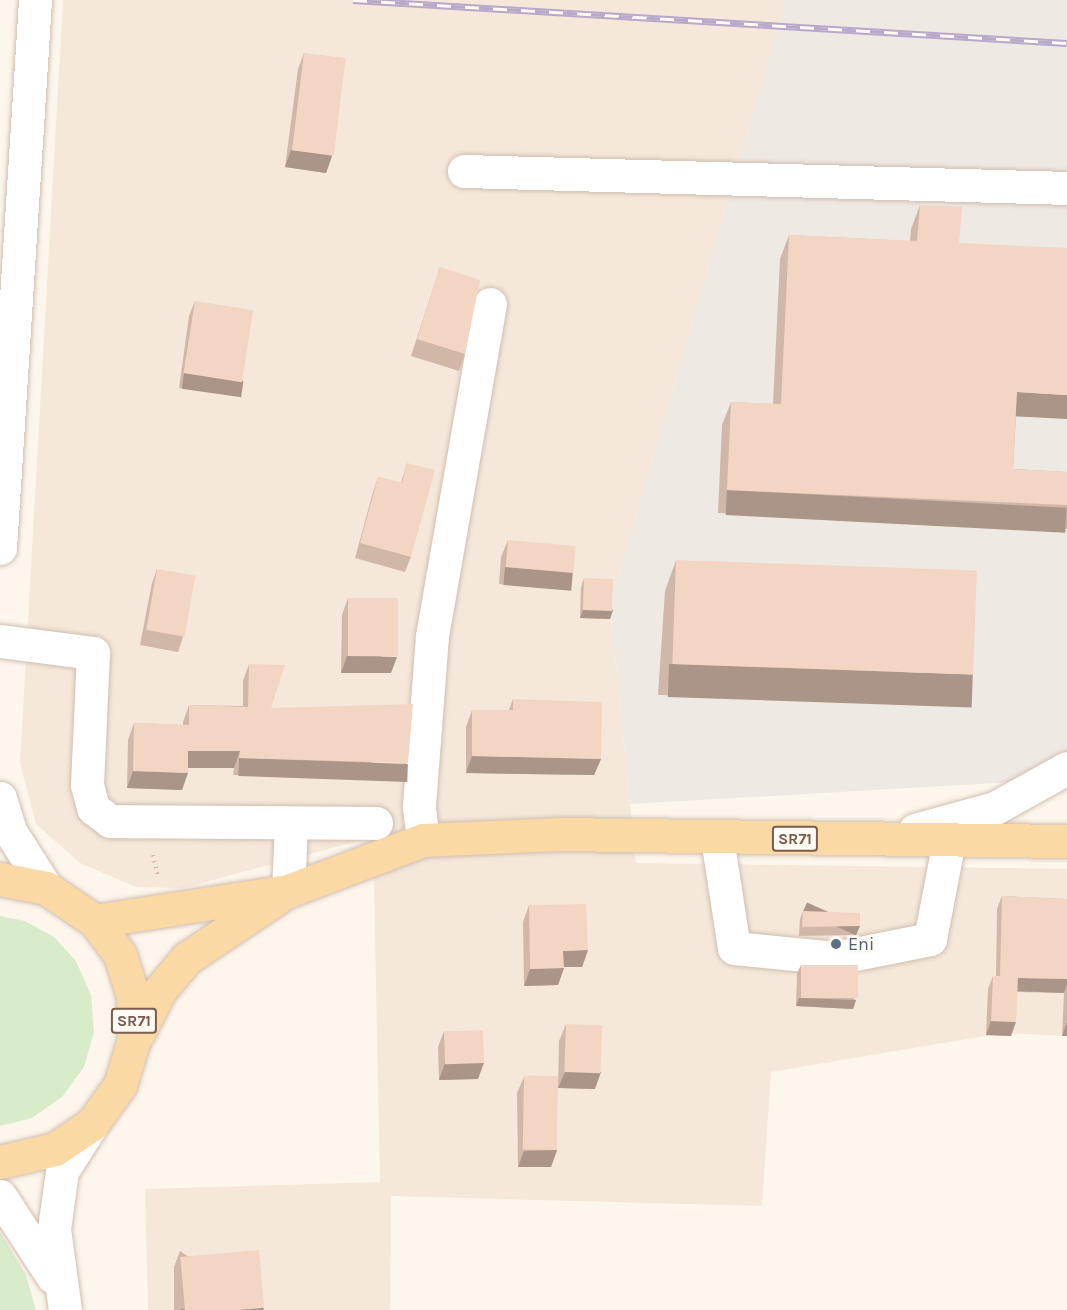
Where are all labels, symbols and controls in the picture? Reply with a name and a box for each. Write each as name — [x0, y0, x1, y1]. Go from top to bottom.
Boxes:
road number: SR71 — [771, 826, 819, 852]
place label: Eni — [848, 933, 874, 955]
marker: Eni — [829, 937, 843, 951]
road number: SR71 — [110, 1008, 158, 1034]

